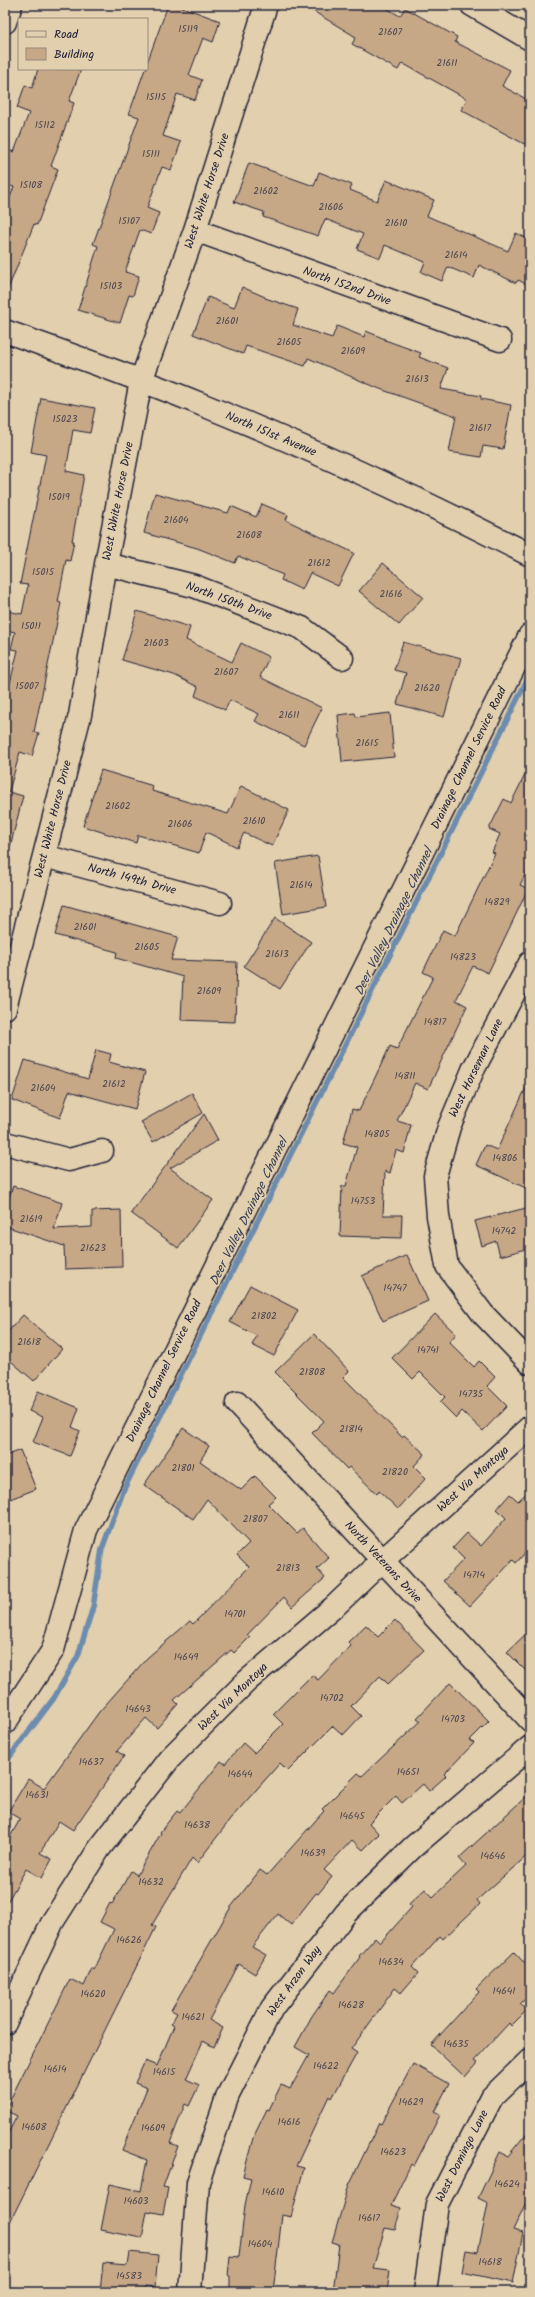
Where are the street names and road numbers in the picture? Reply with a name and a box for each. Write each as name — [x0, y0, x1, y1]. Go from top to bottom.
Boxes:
street label: West White Horse Drive — [179, 130, 235, 251]
street label: North 152nd Drive — [300, 261, 394, 311]
street label: North 151st Avenue — [223, 406, 320, 462]
street label: West White Horse Drive — [97, 439, 139, 562]
street label: North 150th Drive — [183, 577, 275, 626]
street label: Drainage Channel Service Road — [426, 683, 512, 833]
street label: West White Horse Drive — [29, 758, 77, 880]
street label: North 149th Drive — [86, 858, 179, 900]
street label: West Horseman Lane — [444, 1015, 508, 1121]
street label: Drainage Channel Service Road — [121, 1296, 207, 1446]
street label: West Via Montoya — [433, 1441, 514, 1517]
street label: North Veterans Drive — [340, 1517, 427, 1608]
street label: West Via Montoya — [193, 1658, 273, 1736]
street label: West Arzon Way — [262, 1941, 326, 2020]
street label: West Domingo Lane — [431, 2106, 494, 2205]

